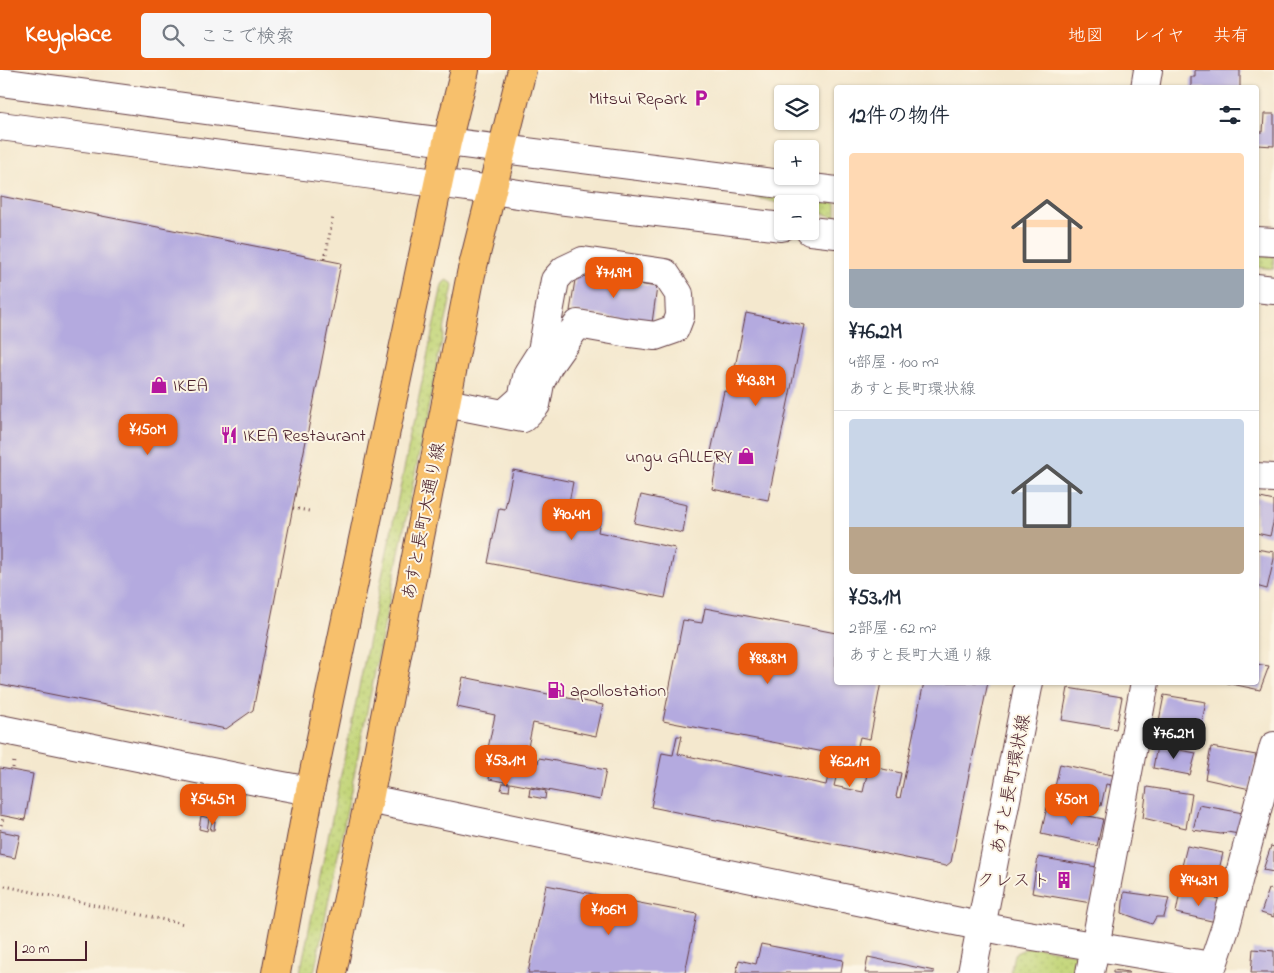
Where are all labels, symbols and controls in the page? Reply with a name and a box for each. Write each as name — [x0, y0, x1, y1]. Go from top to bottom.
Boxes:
search box — [141, 13, 491, 58]
text: Keyplace — [25, 18, 111, 53]
icon: search — [159, 21, 187, 49]
text: ここで検索 — [199, 24, 295, 51]
text: 地図 — [1068, 24, 1104, 50]
text: レイヤ — [1132, 24, 1185, 50]
text: 共有 — [1213, 24, 1249, 50]
map controls — [774, 85, 819, 240]
button: layers — [774, 85, 819, 130]
place label: Mitsui Repark — [589, 87, 687, 113]
parking icon: Mitsui Repark — [691, 88, 711, 108]
icon: filters — [1216, 101, 1244, 129]
text: 12件の物件 — [849, 102, 950, 132]
button: + — [774, 140, 819, 185]
icon: home — [1002, 186, 1092, 276]
button: − — [774, 195, 819, 240]
pin: ¥71.9M — [573, 256, 655, 299]
text: ¥71.9M — [596, 261, 632, 285]
text: ¥76.2M — [849, 318, 903, 348]
text: 4部屋 · 100 m² — [849, 351, 939, 375]
pin: ¥43.8M — [715, 364, 797, 407]
text: ¥43.8M — [737, 369, 775, 393]
place label: IKEA — [173, 374, 208, 400]
shop icon: IKEA — [149, 375, 169, 395]
text: あすと長町環状線 — [849, 378, 975, 402]
pin: ¥150M — [113, 414, 183, 456]
text: ¥150M — [129, 418, 167, 442]
place label: IKEA Restaurant — [243, 424, 366, 450]
restaurant icon: IKEA Restaurant — [219, 425, 239, 445]
street label: あすと長町大通り線 — [397, 440, 453, 602]
place label: ungu GALLERY — [625, 445, 733, 472]
shop icon: ungu GALLERY — [736, 446, 756, 466]
icon: home — [1002, 451, 1092, 541]
pin: ¥90.4M — [531, 498, 613, 541]
text: ¥90.4M — [553, 503, 591, 527]
text: ¥53.1M — [849, 584, 902, 614]
text: 2部屋 · 62 m² — [849, 617, 937, 641]
pin: ¥88.8M — [727, 642, 809, 685]
text: あすと長町大通り線 — [849, 644, 991, 668]
text: ¥88.8M — [749, 647, 787, 671]
place label: apollostation — [570, 679, 666, 705]
fuel station icon: apollostation — [546, 680, 566, 700]
street label: あすと長町環状線 — [986, 712, 1038, 857]
pin: ¥76.2M — [1133, 718, 1215, 760]
text: ¥76.2M — [1154, 722, 1194, 746]
pin: ¥53.1M — [465, 744, 547, 787]
pin: ¥62.1M — [809, 746, 891, 788]
text: ¥53.1M — [486, 749, 526, 773]
text: ¥62.1M — [830, 750, 870, 774]
pin: ¥54.5M — [172, 784, 254, 826]
pin: ¥50M — [1042, 784, 1102, 826]
text: ¥54.5M — [191, 788, 235, 812]
text: ¥50M — [1056, 788, 1088, 812]
pin: ¥94.3M — [1158, 864, 1240, 907]
place label: クレスト — [977, 869, 1050, 895]
text: ¥94.3M — [1180, 869, 1218, 893]
building icon: クレスト — [1054, 870, 1074, 890]
pin: ¥106M — [574, 894, 644, 936]
text: ¥106M — [592, 898, 627, 922]
scale bar — [15, 938, 88, 961]
text: 20 m — [22, 939, 49, 960]

